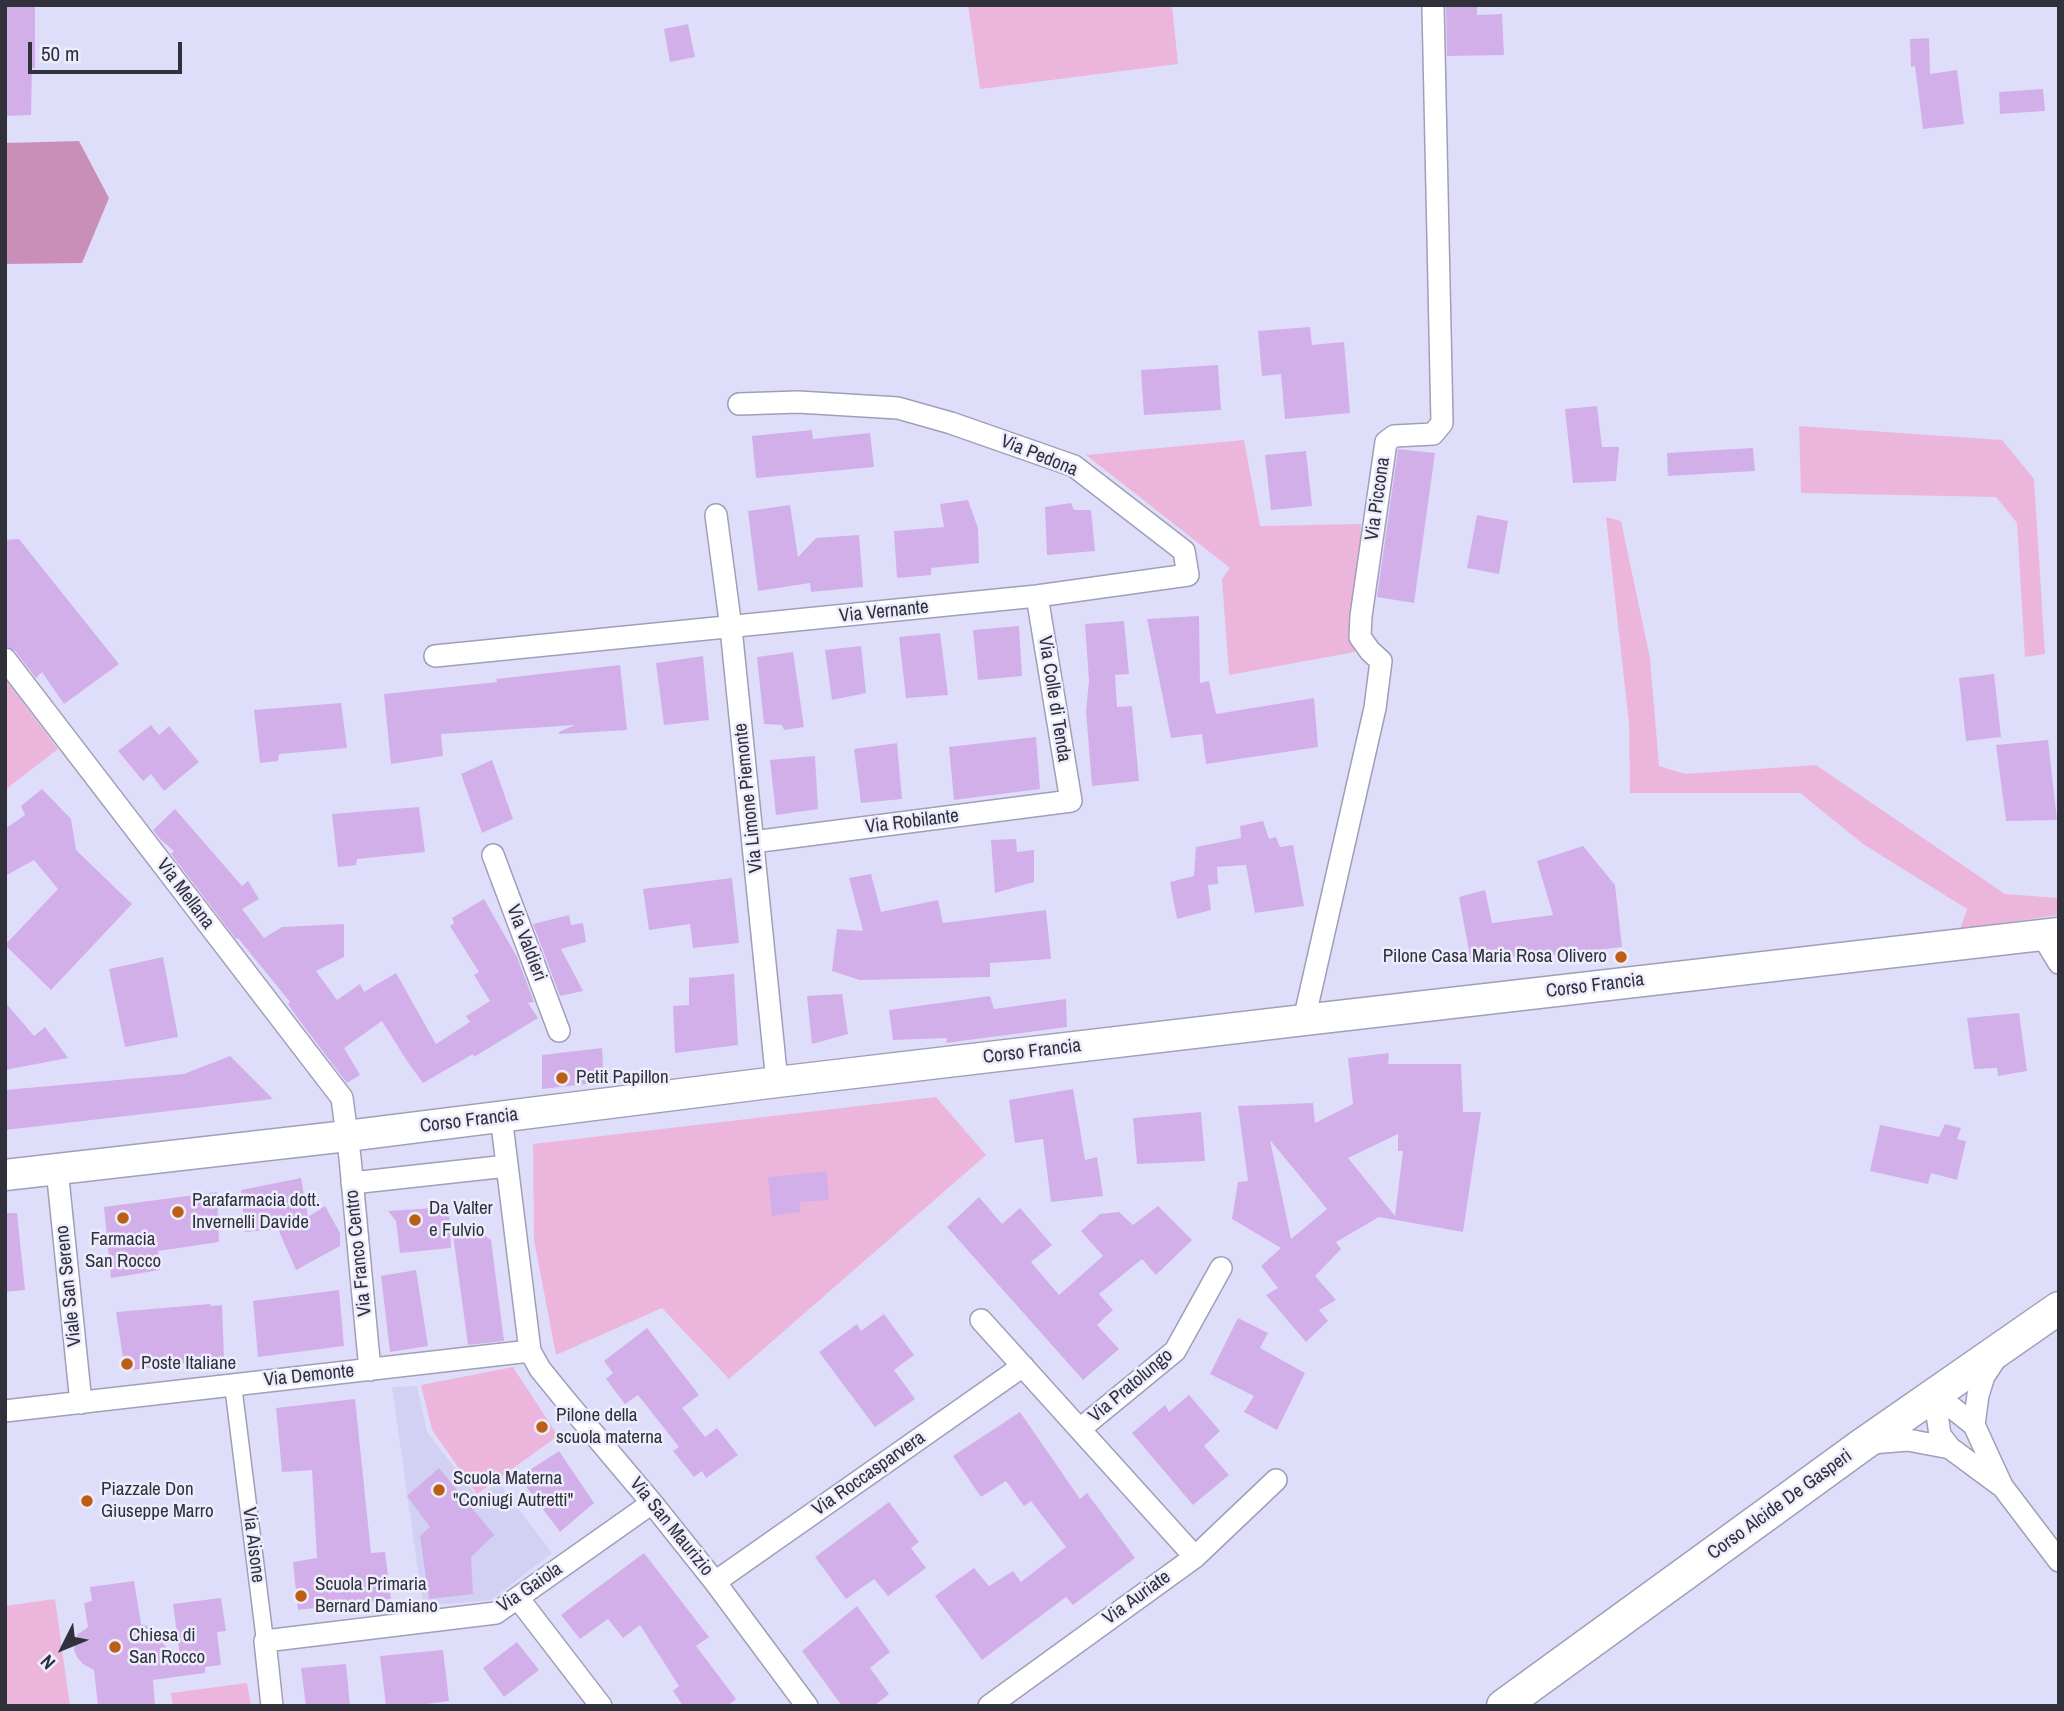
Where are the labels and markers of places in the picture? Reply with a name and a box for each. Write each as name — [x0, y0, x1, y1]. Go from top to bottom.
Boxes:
place label: Pilone Casa Maria Rosa Olivero — [1383, 946, 1607, 968]
marker: Pilone Casa Maria Rosa Olivero — [1613, 949, 1629, 965]
place label: Petit Papillon — [576, 1067, 669, 1089]
marker: Petit Papillon — [554, 1070, 570, 1086]
place label: Parafarmacia dott. Invernelli Davide — [192, 1190, 320, 1234]
place label: Da Valter e Fulvio — [429, 1198, 493, 1242]
marker: Parafarmacia dott. Invernelli Davide — [170, 1204, 186, 1220]
marker: Farmacia San Rocco — [115, 1210, 131, 1226]
marker: Da Valter e Fulvio — [407, 1212, 423, 1228]
place label: Farmacia San Rocco — [85, 1229, 161, 1273]
place label: Poste Italiane — [141, 1353, 236, 1375]
marker: Poste Italiane — [119, 1356, 135, 1372]
place label: Pilone della scuola materna — [556, 1405, 663, 1449]
marker: Pilone della scuola materna — [534, 1419, 550, 1435]
place label: Scuola Materna "Coniugi Autretti" — [453, 1468, 573, 1512]
place label: Piazzale Don Giuseppe Marro — [101, 1479, 214, 1523]
marker: Scuola Materna "Coniugi Autretti" — [431, 1482, 447, 1498]
marker: Piazzale Don Giuseppe Marro — [79, 1493, 95, 1509]
place label: Scuola Primaria Bernard Damiano — [315, 1574, 438, 1618]
marker: Scuola Primaria Bernard Damiano — [293, 1588, 309, 1604]
place label: Chiesa di San Rocco — [129, 1625, 205, 1669]
marker: Chiesa di San Rocco — [107, 1639, 123, 1655]

